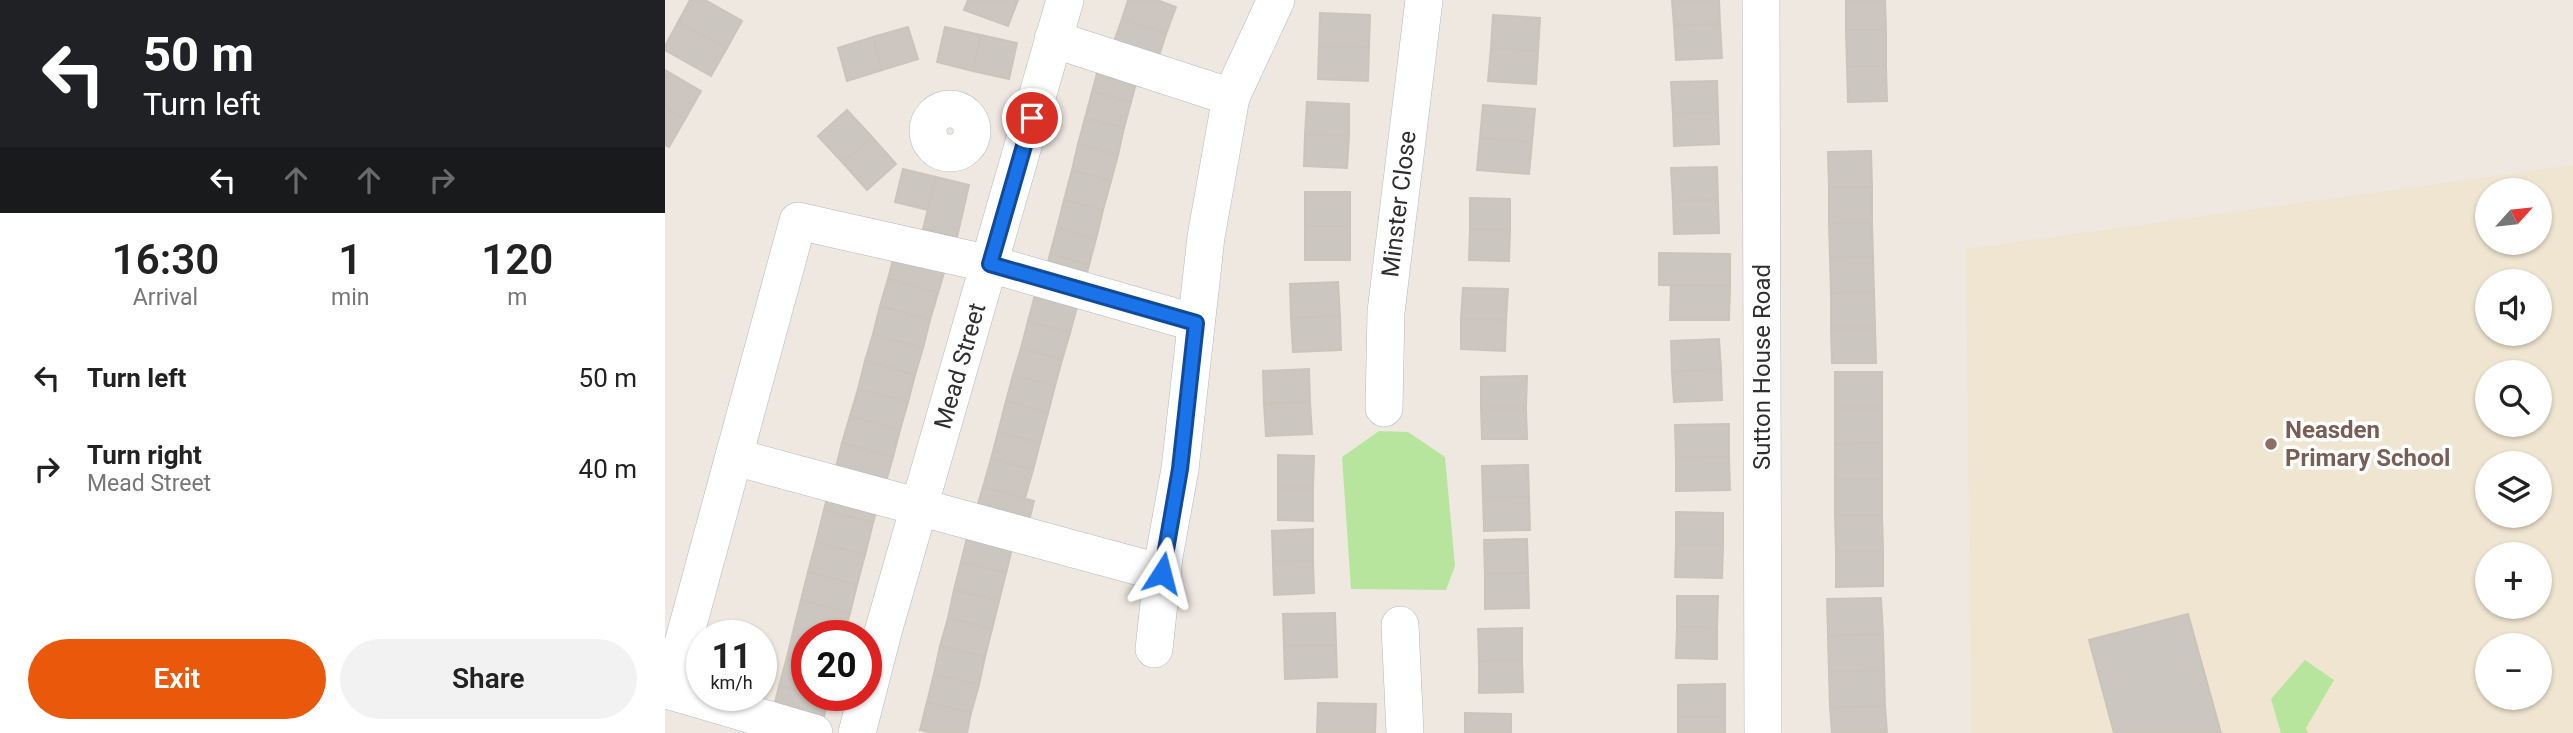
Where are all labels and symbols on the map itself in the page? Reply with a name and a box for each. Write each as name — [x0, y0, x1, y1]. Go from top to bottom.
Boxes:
pin — [1002, 88, 1062, 148]
street label: Minster Close — [1376, 129, 1422, 279]
north arrow — [2475, 178, 2551, 256]
street label: Sutton House Road — [1748, 264, 1776, 470]
street label: Mead Street — [929, 300, 991, 432]
place label: Neasden Primary School — [2285, 416, 2450, 472]
marker: Neasden Primary School — [2263, 436, 2279, 452]
position arrow — [1125, 536, 1199, 610]
speed limit sign: 20 — [791, 620, 882, 711]

